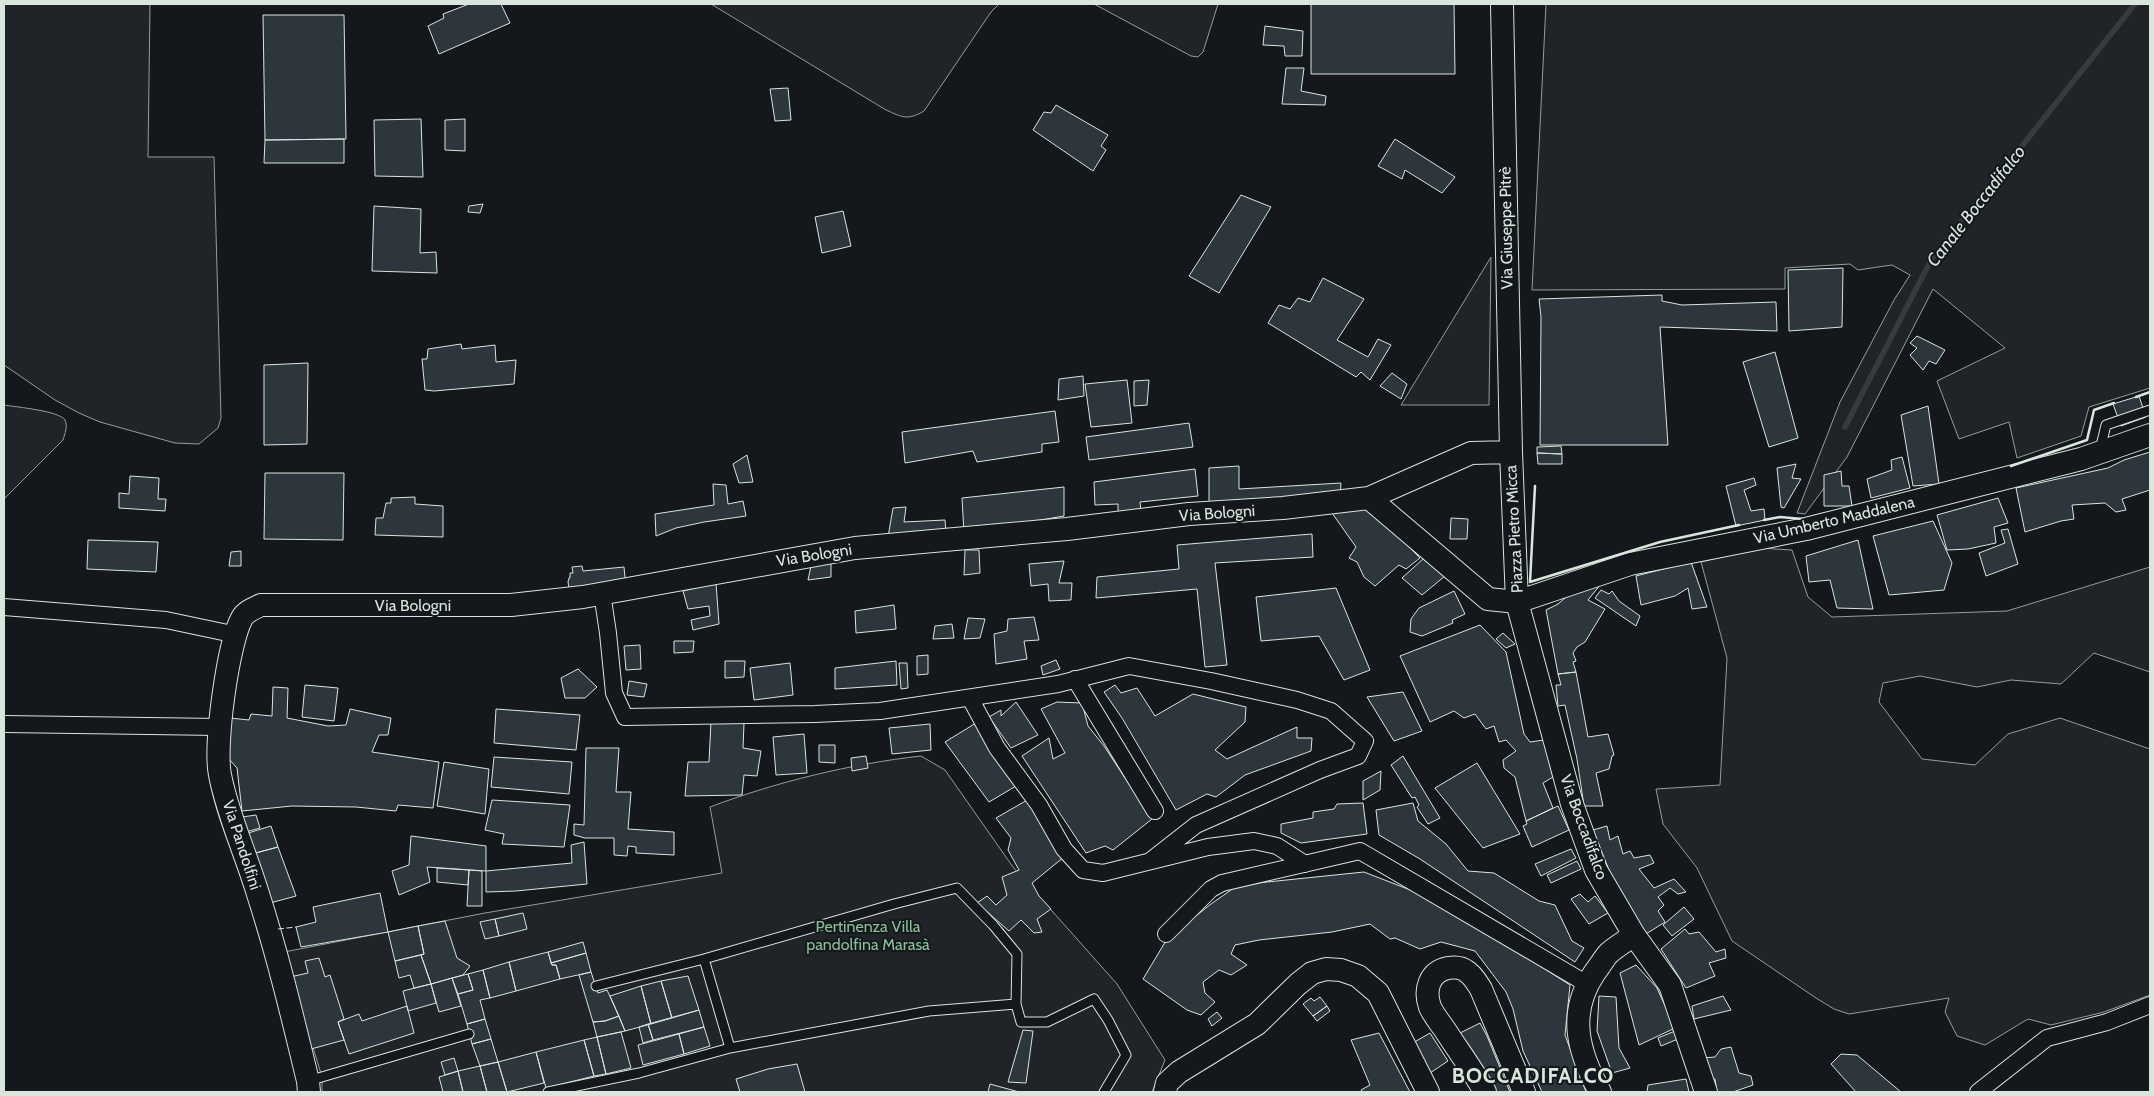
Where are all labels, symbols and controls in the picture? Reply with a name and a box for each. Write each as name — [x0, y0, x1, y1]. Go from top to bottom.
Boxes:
water label: Canale Boccadifalco — [1922, 141, 2030, 271]
street label: Via Giuseppe Pitrè — [1495, 166, 1517, 290]
street label: Piazza Pietro Micca — [1501, 464, 1527, 593]
street label: Via Umberto Maddalena — [1752, 492, 1917, 548]
street label: Via Bologni — [1178, 501, 1256, 525]
street label: Via Bologni — [775, 540, 853, 570]
street label: Via Bologni — [375, 596, 451, 615]
street label: Via Boccadifalco — [1556, 772, 1612, 882]
street label: Via Pandolfini — [219, 798, 265, 892]
park label: Pertinenza Villa pandolfina Marasà — [806, 917, 930, 954]
district label: BOCCADIFALCO — [1452, 1063, 1614, 1088]

